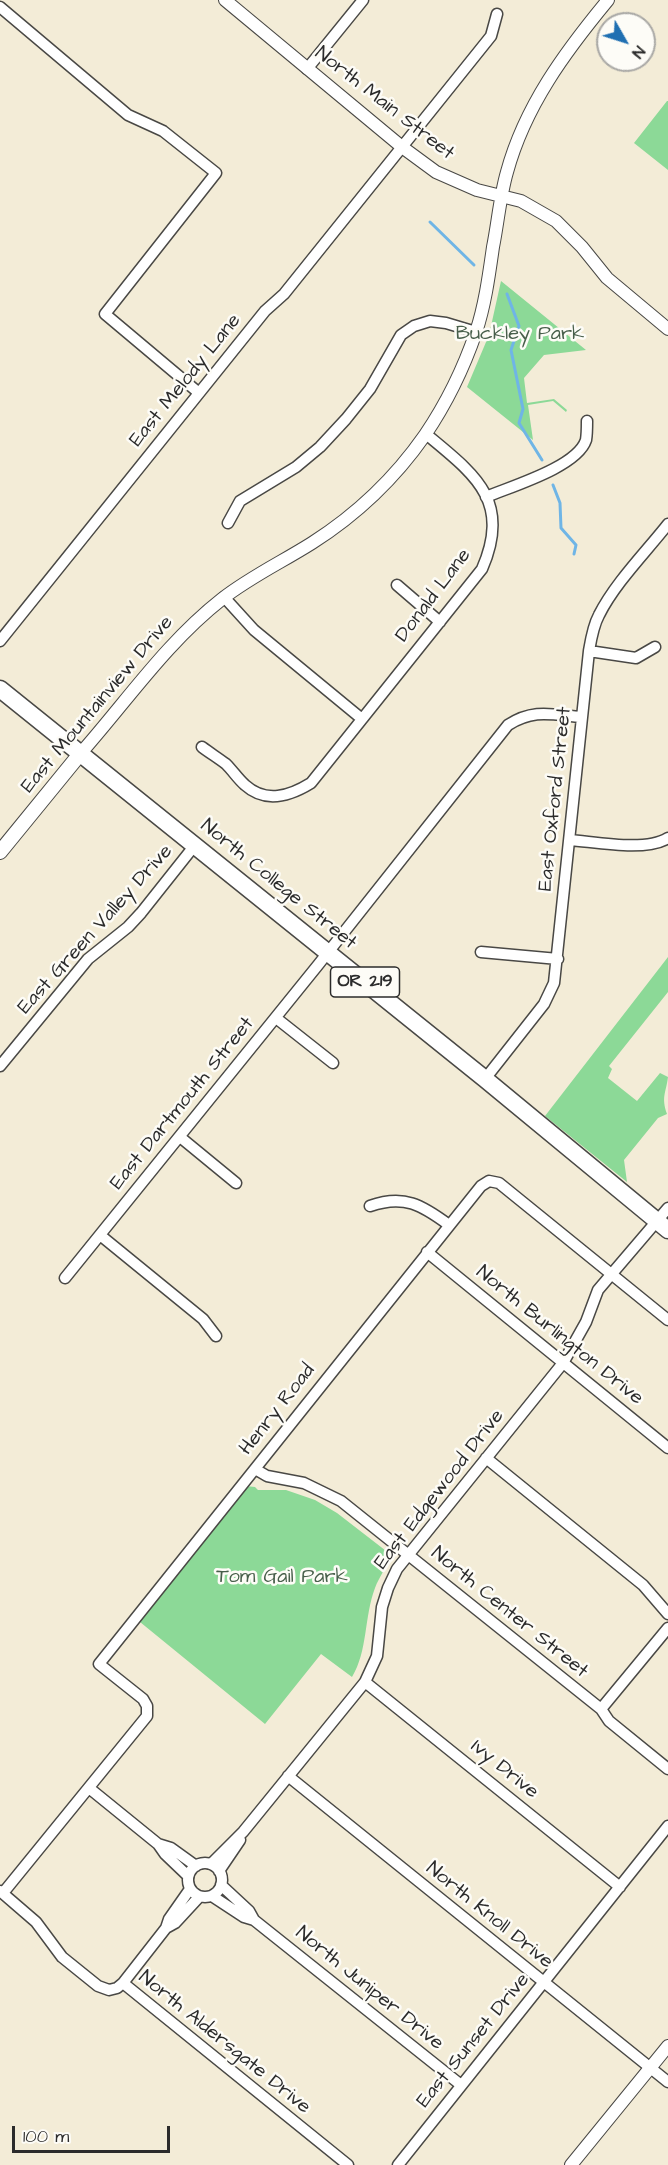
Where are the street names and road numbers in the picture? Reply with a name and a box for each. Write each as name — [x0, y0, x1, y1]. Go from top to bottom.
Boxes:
street label: North Main Street — [310, 42, 458, 166]
street label: East Melody Lane — [125, 310, 247, 452]
street label: Donald Lane — [391, 545, 477, 647]
street label: East Mountainview Drive — [17, 611, 179, 799]
street label: East Oxford Street — [534, 706, 578, 892]
street label: North College Street — [195, 815, 361, 955]
street label: East Green Valley Drive — [14, 840, 178, 1020]
road number: OR 219 — [330, 967, 400, 997]
street label: East Dartmouth Street — [106, 1013, 260, 1195]
street label: North Burlington Drive — [471, 1261, 647, 1411]
street label: Henry Road — [235, 1360, 321, 1460]
street label: East Edgewood Drive — [370, 1405, 510, 1575]
street label: North Center Street — [426, 1542, 592, 1684]
street label: Ivy Drive — [465, 1735, 543, 1805]
street label: North Knoll Drive — [421, 1857, 557, 1975]
street label: North Juniper Drive — [290, 1922, 448, 2056]
street label: North Aldersgate Drive — [133, 1966, 315, 2120]
street label: East Sunset Drive — [412, 1969, 536, 2113]

